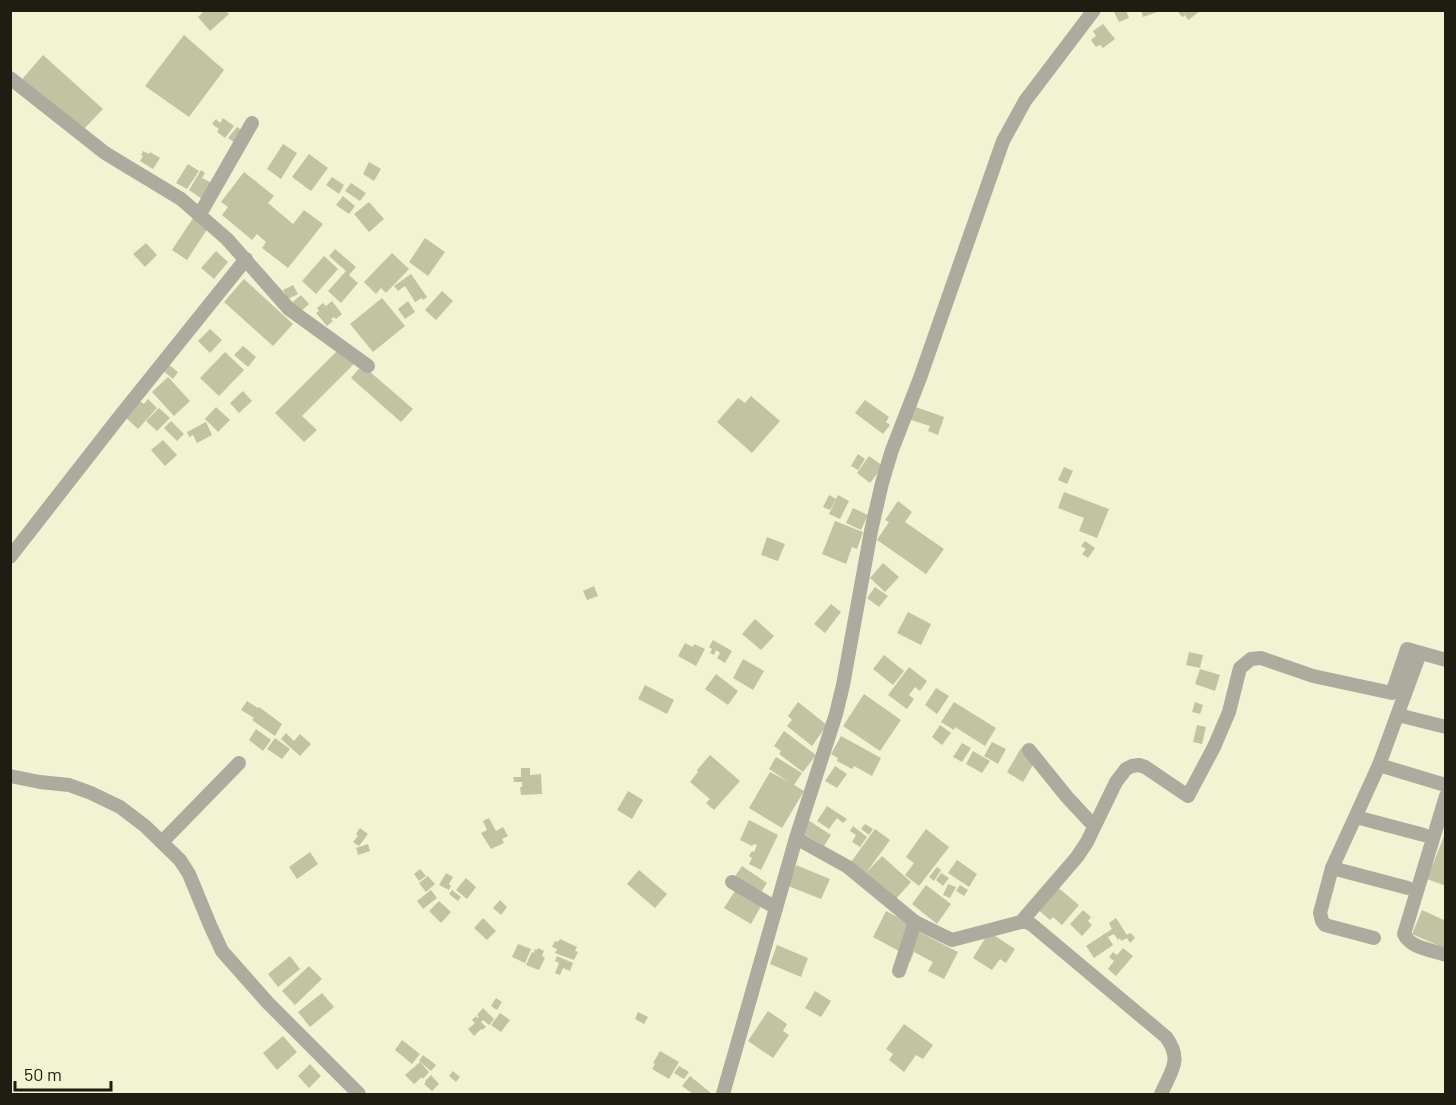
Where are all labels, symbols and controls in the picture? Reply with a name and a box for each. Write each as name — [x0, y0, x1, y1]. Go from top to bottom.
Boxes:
scale bar — [15, 1054, 111, 1092]
text: 50 m — [24, 1063, 62, 1085]

